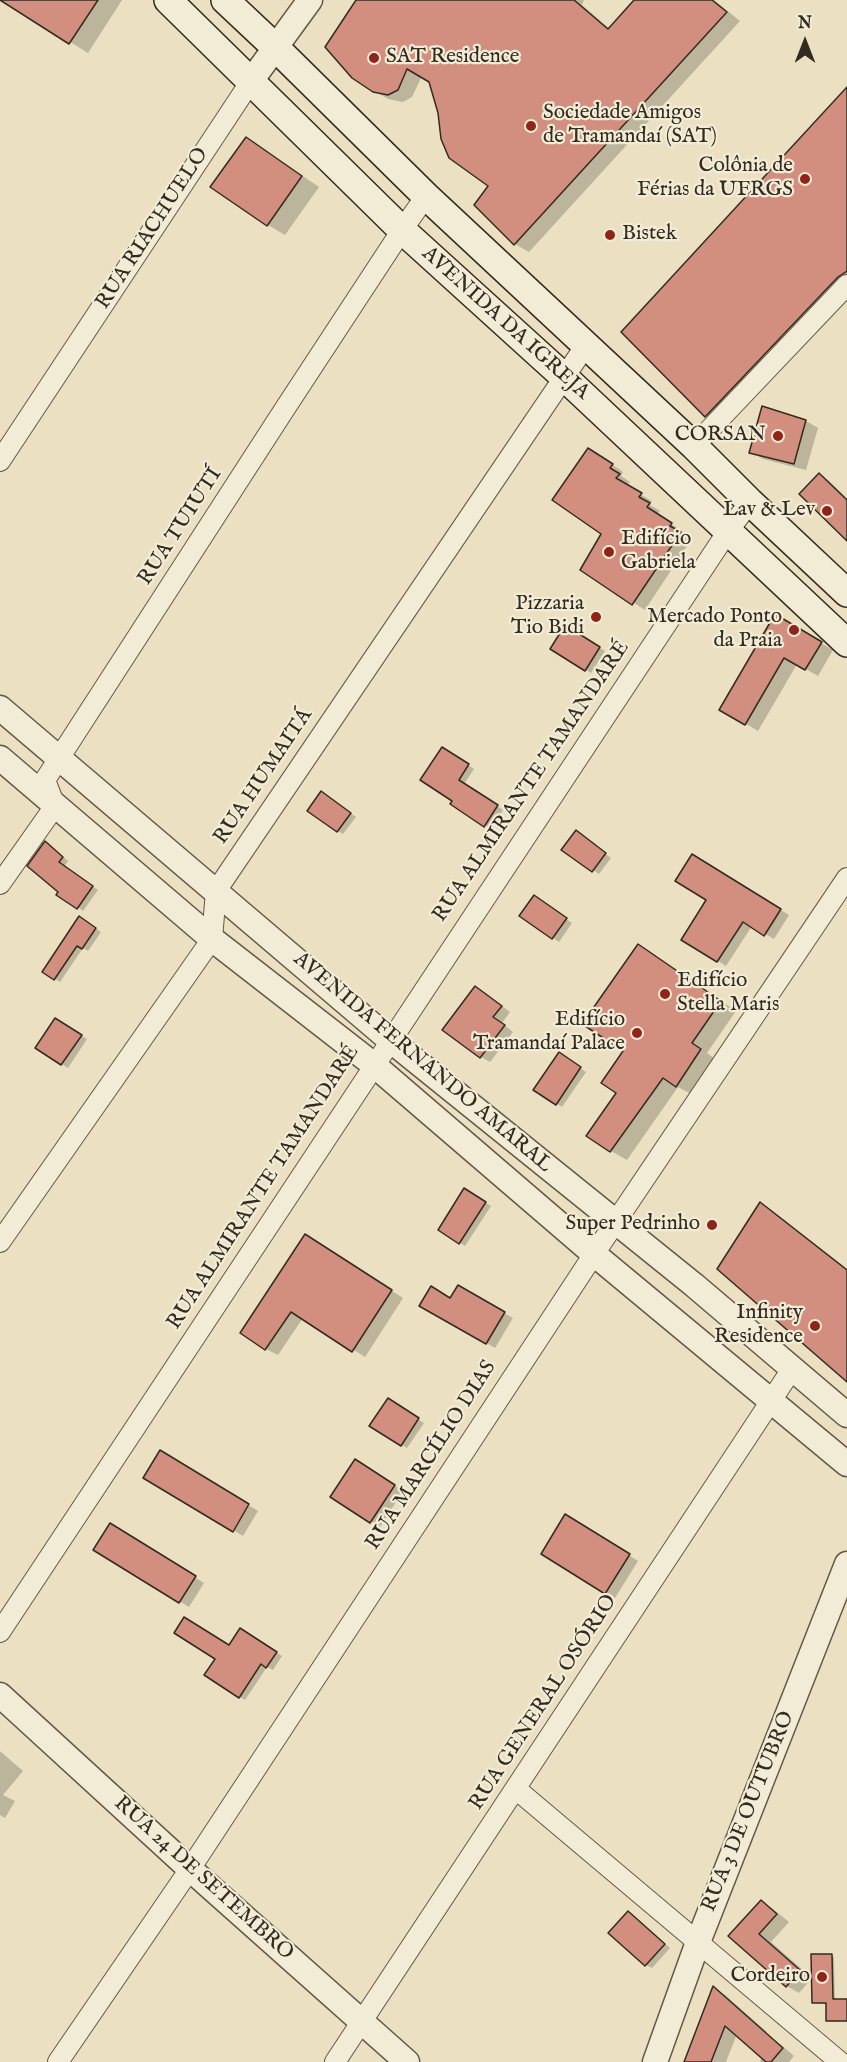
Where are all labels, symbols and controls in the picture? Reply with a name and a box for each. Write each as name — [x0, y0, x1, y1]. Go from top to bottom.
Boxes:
north arrow — [775, 12, 835, 72]
text: N — [798, 14, 812, 34]
place label: SAT Residence — [386, 45, 519, 71]
marker: SAT Residence — [367, 51, 381, 65]
place label: Sociedade Amigos de Tramandaí (SAT) — [543, 101, 717, 151]
marker: Sociedade Amigos de Tramandaí (SAT) — [524, 119, 538, 133]
street label: RUA RIACHUELO — [91, 144, 215, 314]
place label: Colônia de Férias da UFRGS — [637, 154, 793, 204]
marker: Colônia de Férias da UFRGS — [798, 172, 812, 186]
place label: Bistek — [622, 222, 677, 248]
marker: Bistek — [603, 228, 617, 242]
street label: AVENIDA DA IGREJA — [416, 242, 594, 406]
place label: CORSAN — [675, 423, 766, 449]
marker: CORSAN — [771, 429, 785, 443]
street label: RUA TUIUTÍ — [134, 463, 228, 591]
place label: Lav & Lev — [723, 498, 815, 524]
marker: Lav & Lev — [820, 504, 834, 518]
place label: Edifício Gabriela — [621, 527, 696, 577]
marker: Edifício Gabriela — [602, 545, 616, 559]
place label: Pizzaria Tio Bidi — [511, 592, 584, 642]
place label: Mercado Ponto da Praia — [647, 605, 782, 655]
marker: Pizzaria Tio Bidi — [589, 610, 603, 624]
marker: Mercado Ponto da Praia — [787, 623, 801, 637]
street label: RUA ALMIRANTE TAMANDARÉ — [428, 637, 636, 927]
street label: RUA HUMAITÁ — [209, 704, 319, 850]
street label: AVENIDA FERNANDO AMARAL — [288, 947, 556, 1179]
place label: Edifício Stella Maris — [677, 969, 779, 1019]
marker: Edifício Stella Maris — [658, 987, 672, 1001]
place label: Edifício Tramandaí Palace — [473, 1008, 625, 1058]
marker: Edifício Tramandaí Palace — [630, 1026, 644, 1040]
street label: RUA ALMIRANTE TAMANDARÉ — [163, 1041, 365, 1335]
place label: Super Pedrinho — [565, 1212, 700, 1238]
marker: Super Pedrinho — [705, 1218, 719, 1232]
place label: Infinity Residence — [714, 1301, 803, 1351]
marker: Infinity Residence — [808, 1319, 822, 1333]
street label: RUA MARCÍLIO DIAS — [361, 1357, 503, 1555]
street label: RUA GENERAL OSÓRIO — [465, 1591, 623, 1815]
street label: RUA 3 DE OUTUBRO — [697, 1708, 801, 1916]
street label: RUA 24 DE SETEMBRO — [108, 1792, 298, 1966]
place label: Cordeiro — [731, 1964, 810, 1990]
marker: Cordeiro — [815, 1970, 829, 1984]

